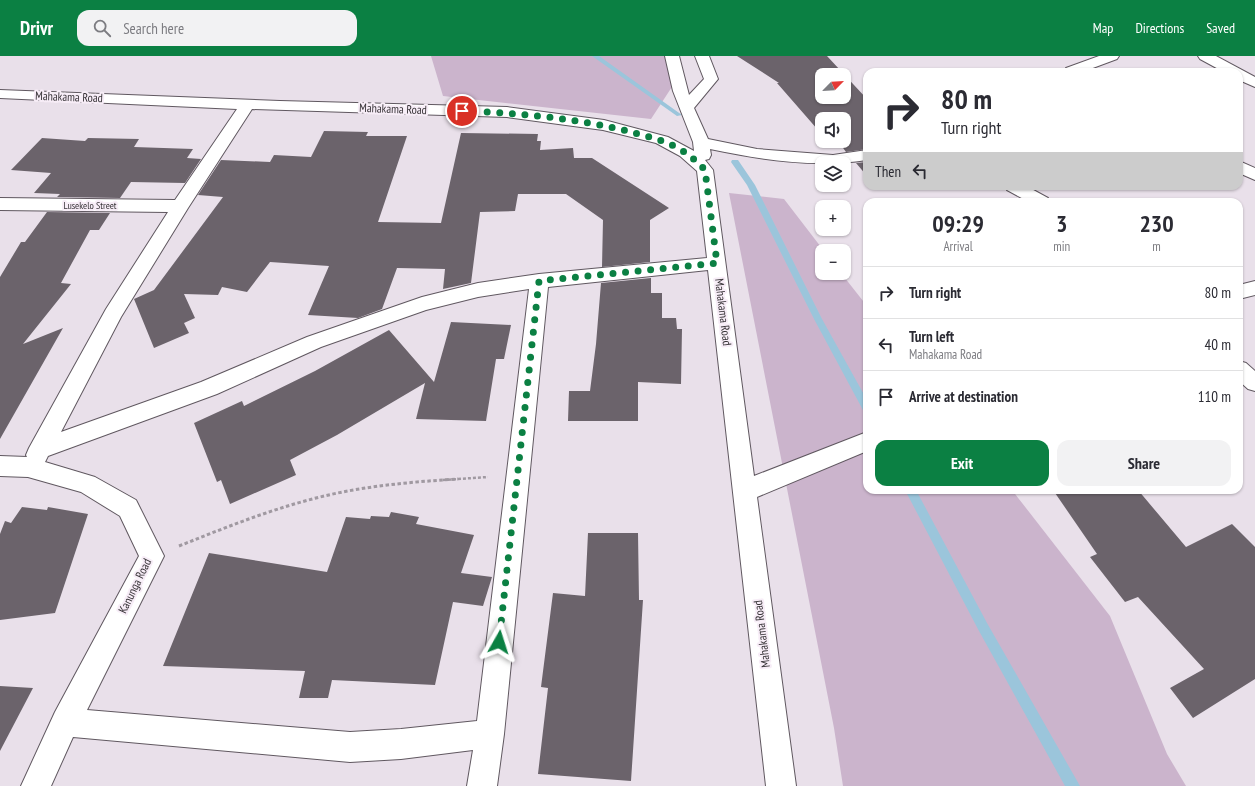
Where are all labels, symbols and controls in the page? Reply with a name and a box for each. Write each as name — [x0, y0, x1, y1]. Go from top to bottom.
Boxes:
search box — [77, 10, 357, 46]
text: Drivr — [20, 16, 53, 40]
icon: search — [91, 17, 113, 39]
text: Search here — [123, 19, 184, 38]
text: Map — [1093, 19, 1113, 37]
text: Directions — [1135, 19, 1184, 37]
text: Saved — [1206, 19, 1235, 37]
north arrow — [815, 68, 851, 104]
map controls — [815, 68, 851, 280]
text: 80 m — [941, 80, 992, 117]
icon: right — [875, 84, 927, 136]
street label: Mahakama Road — [35, 88, 103, 105]
pin — [445, 94, 479, 128]
street label: Mahakama Road — [359, 100, 427, 117]
icon: arrive — [451, 100, 473, 122]
button: sound — [815, 112, 851, 148]
text: Turn right — [941, 116, 1001, 139]
button: layers — [815, 156, 851, 192]
icon: left — [909, 160, 931, 182]
text: Then — [875, 162, 901, 181]
street label: Lusekelo Street — [63, 199, 117, 212]
button: + — [815, 200, 851, 236]
text: 09:29 — [932, 208, 984, 239]
text: 3 — [1056, 208, 1067, 239]
text: 230 — [1139, 208, 1174, 239]
text: Arrival — [943, 238, 973, 255]
text: min — [1053, 238, 1070, 255]
text: m — [1152, 238, 1161, 255]
button: − — [815, 244, 851, 280]
street label: Mahakama Road — [712, 277, 735, 346]
icon: right — [875, 282, 897, 304]
text: Turn right — [909, 283, 961, 302]
text: 80 m — [1205, 283, 1231, 302]
text: Turn left — [909, 327, 954, 346]
icon: left — [875, 334, 897, 356]
text: 40 m — [1205, 335, 1231, 354]
text: Mahakama Road — [909, 346, 982, 363]
icon: arrive — [875, 386, 897, 408]
text: Arrive at destination — [909, 387, 1018, 406]
text: 110 m — [1198, 387, 1231, 406]
button: Exit — [875, 440, 1049, 486]
button: Share — [1057, 440, 1231, 486]
street label: Kanunga Road — [115, 556, 154, 616]
street label: Mahakama Road — [750, 600, 773, 669]
position arrow — [478, 621, 520, 663]

